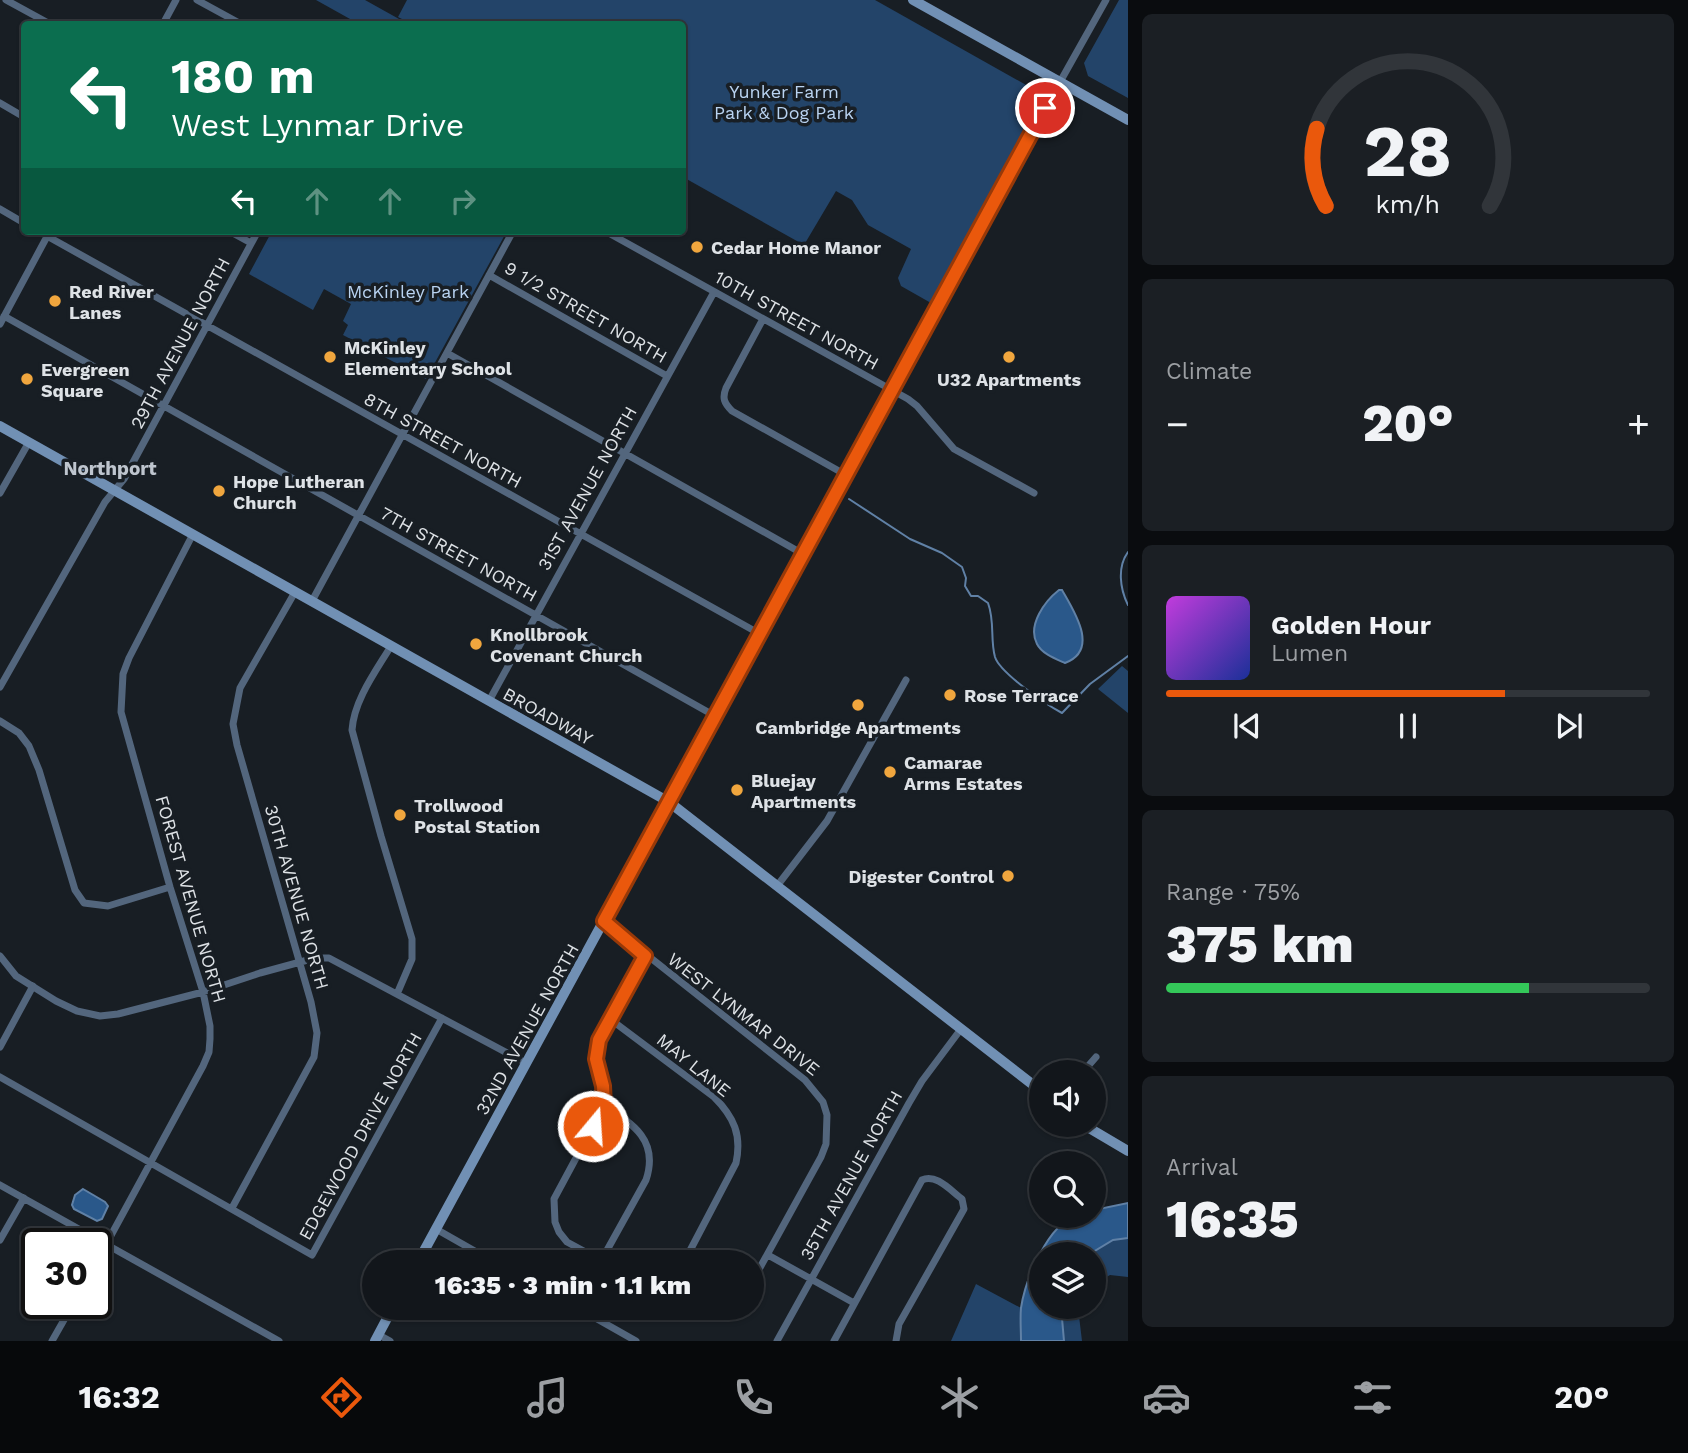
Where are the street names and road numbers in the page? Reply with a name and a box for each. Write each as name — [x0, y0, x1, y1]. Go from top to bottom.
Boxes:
street label: 29TH AVENUE NORTH — [126, 254, 234, 432]
street label: 9 1/2 STREET NORTH — [501, 257, 671, 367]
street label: 10TH STREET NORTH — [711, 266, 883, 374]
street label: 8TH STREET NORTH — [360, 388, 526, 492]
street label: 31ST AVENUE NORTH — [533, 402, 641, 574]
street label: 7TH STREET NORTH — [377, 502, 541, 606]
street label: BROADWAY — [500, 683, 597, 750]
street label: FOREST AVENUE NORTH — [151, 793, 231, 1005]
street label: 30TH AVENUE NORTH — [261, 802, 333, 992]
street label: 32ND AVENUE NORTH — [471, 940, 583, 1118]
street label: WEST LYNMAR DRIVE — [664, 948, 824, 1080]
street label: EDGEWOOD DRIVE NORTH — [294, 1029, 426, 1243]
street label: MAY LANE — [653, 1029, 735, 1101]
street label: 35TH AVENUE NORTH — [796, 1087, 906, 1263]

